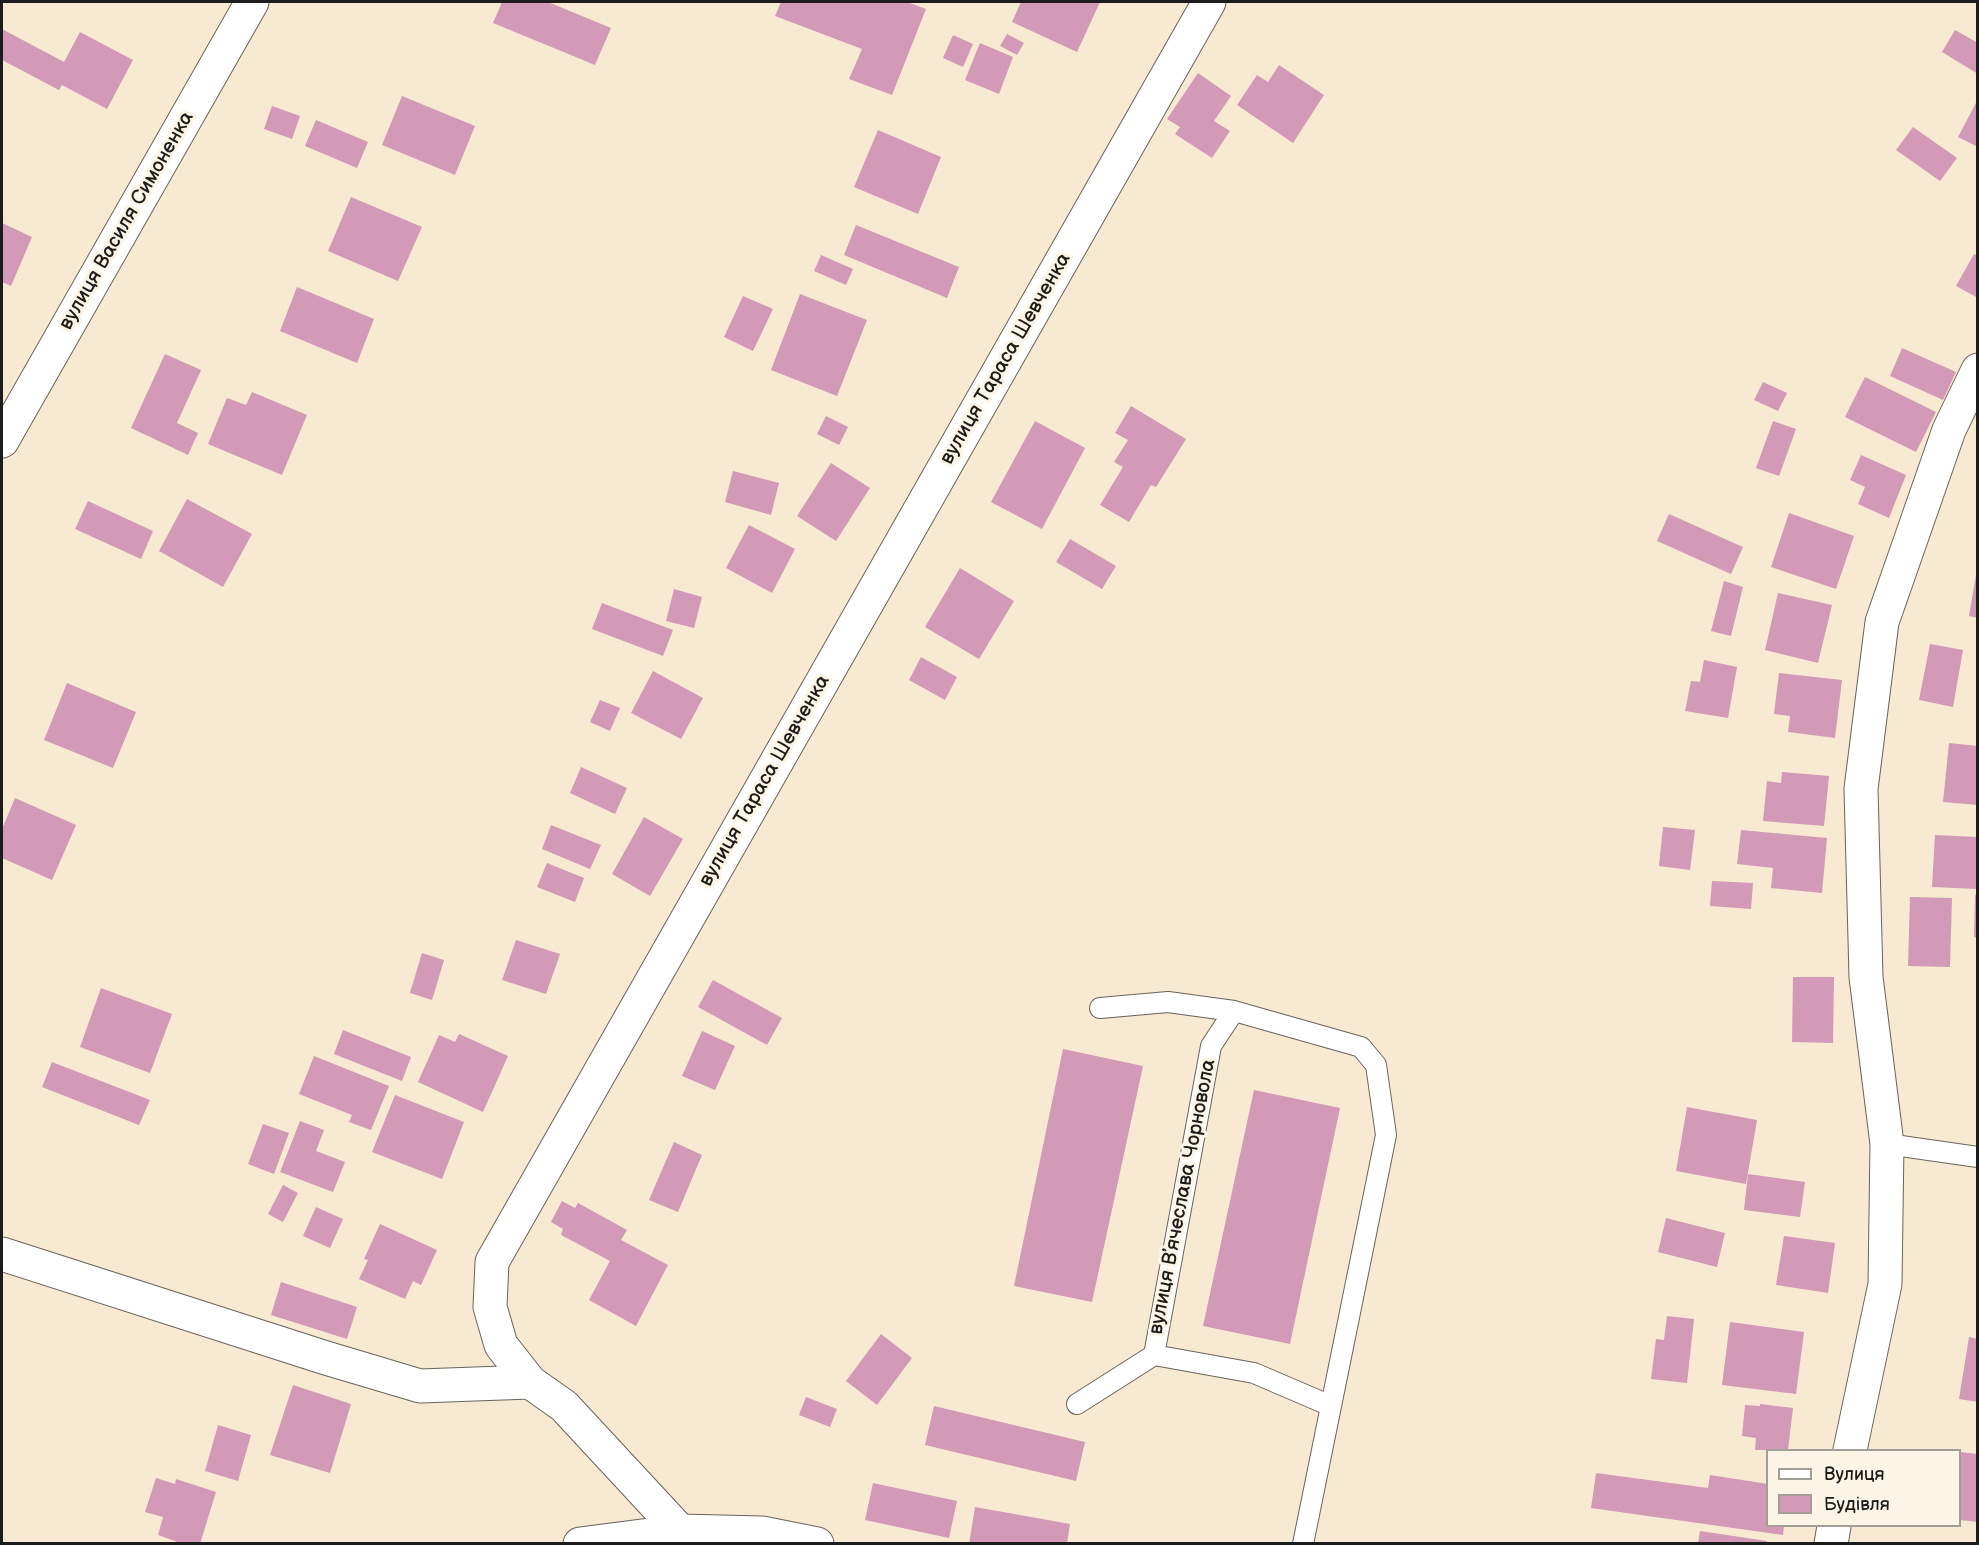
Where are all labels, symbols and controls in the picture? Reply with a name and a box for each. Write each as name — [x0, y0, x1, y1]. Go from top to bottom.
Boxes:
street label: вулиця Василя Симоненка — [55, 108, 199, 334]
street label: вулиця Тараса Шевченка — [936, 249, 1076, 469]
street label: вулиця Тараса Шевченка — [695, 671, 835, 891]
street label: вулиця Вʼячеслава Чорновола — [1145, 1057, 1221, 1337]
legend — [1766, 1449, 1961, 1527]
text: Вулиця — [1824, 1464, 1885, 1485]
text: Будівля — [1824, 1494, 1890, 1515]

